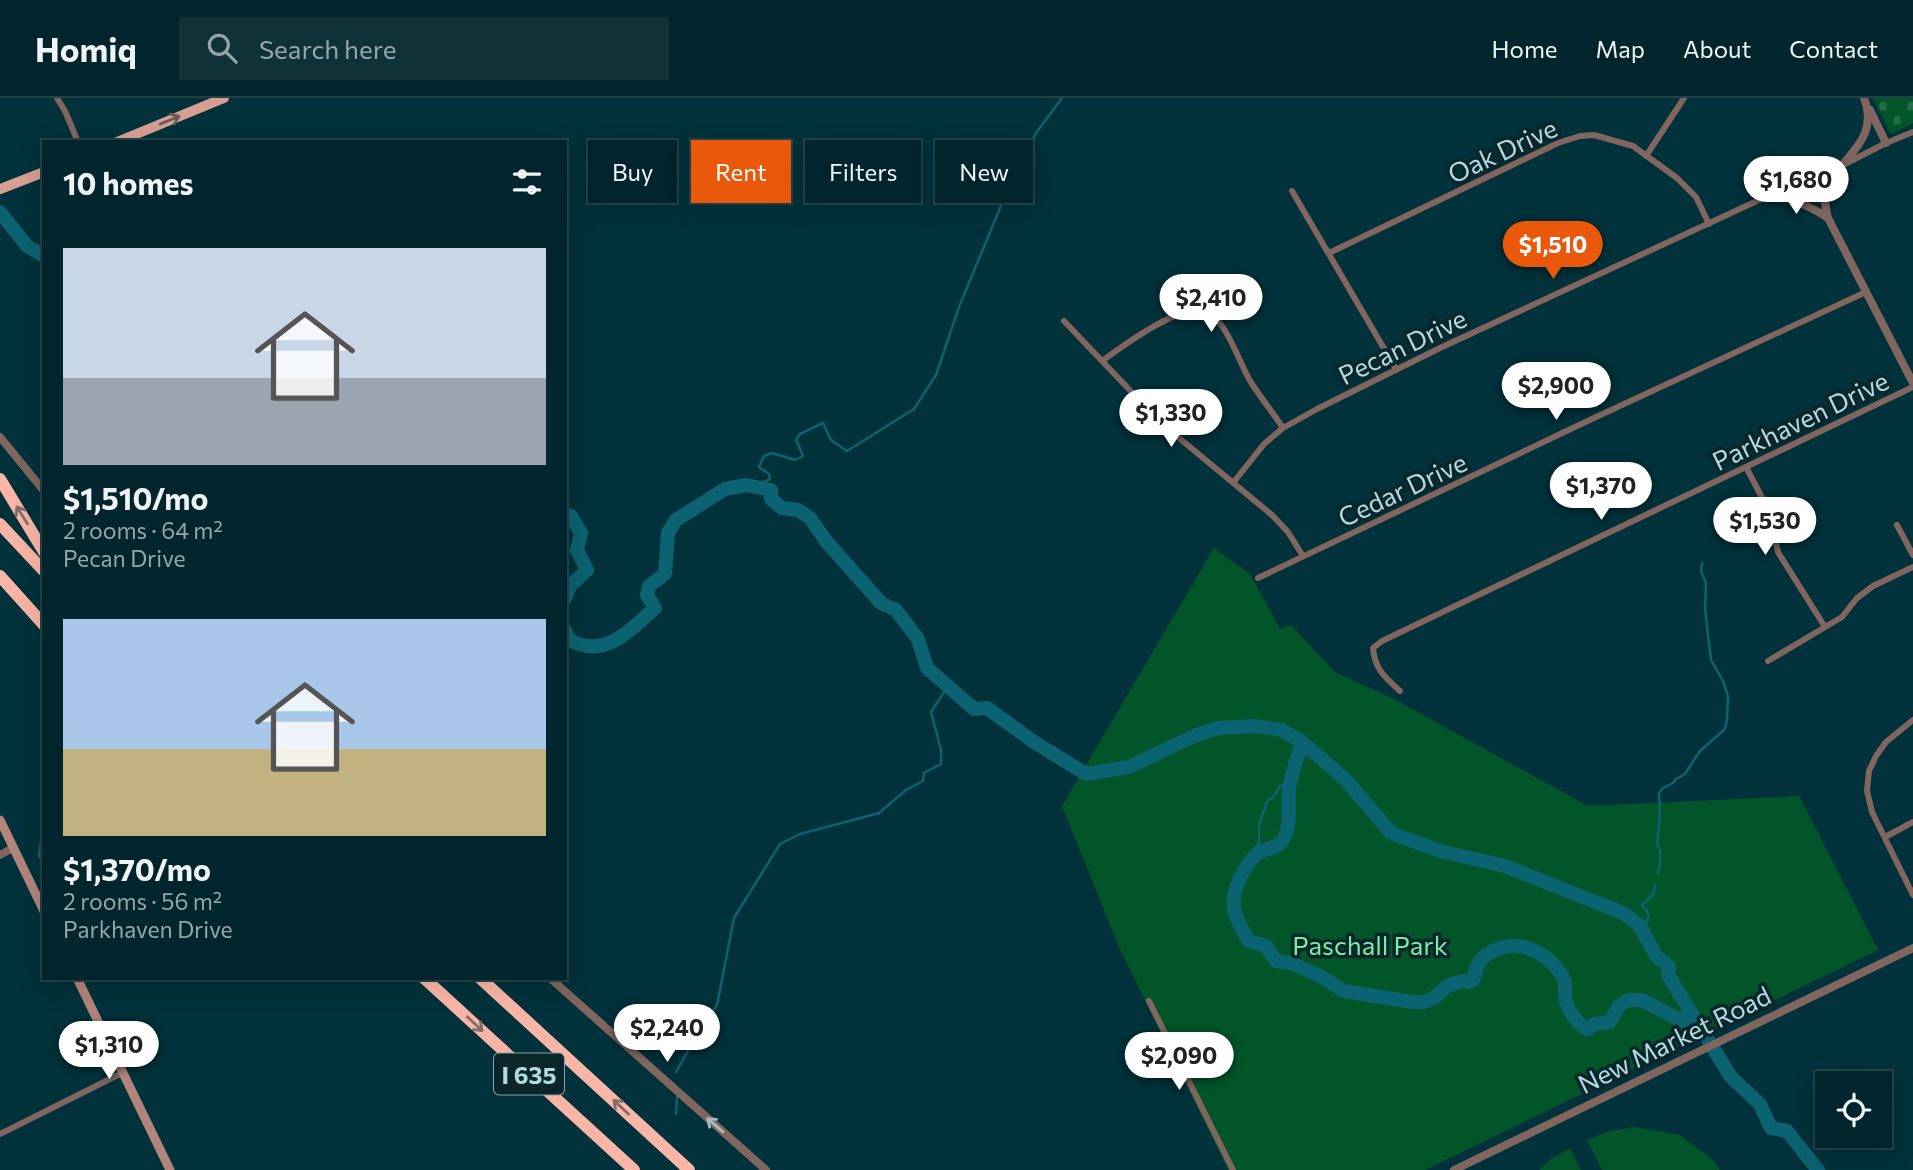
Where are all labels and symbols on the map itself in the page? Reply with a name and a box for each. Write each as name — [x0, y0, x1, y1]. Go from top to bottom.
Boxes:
street label: Oak Drive — [1443, 111, 1561, 189]
one-way arrow — [159, 113, 181, 126]
pin: $1,680 — [1739, 156, 1853, 216]
pin: $1,510 — [1496, 222, 1610, 281]
pin: $2,410 — [1154, 274, 1268, 334]
street label: Pecan Drive — [1333, 302, 1471, 390]
pin: $2,900 — [1499, 362, 1613, 422]
street label: Parkhaven Drive — [1707, 364, 1893, 476]
pin: $1,330 — [1114, 390, 1228, 449]
street label: Cedar Drive — [1333, 446, 1471, 532]
pin: $1,370 — [1544, 462, 1658, 522]
pin: $1,530 — [1708, 498, 1822, 557]
one-way arrow — [15, 506, 29, 526]
park label: Paschall Park — [1292, 929, 1448, 960]
street label: New Market Road — [1572, 979, 1776, 1099]
pin: $2,240 — [610, 1004, 724, 1064]
one-way arrow — [466, 1016, 483, 1033]
pin: $1,310 — [52, 1021, 166, 1081]
pin: $2,090 — [1122, 1032, 1236, 1092]
road number: I 635 — [494, 1054, 564, 1094]
one-way arrow — [613, 1099, 630, 1116]
one-way arrow — [706, 1117, 724, 1133]

